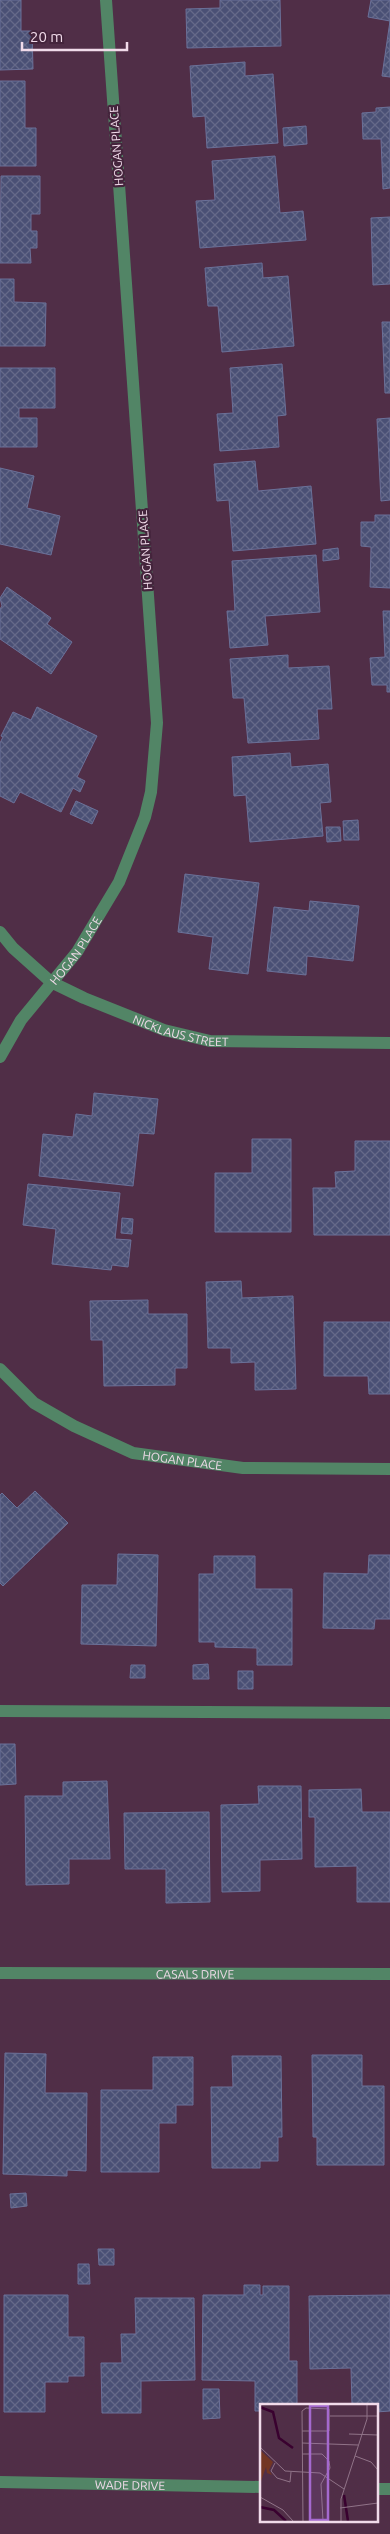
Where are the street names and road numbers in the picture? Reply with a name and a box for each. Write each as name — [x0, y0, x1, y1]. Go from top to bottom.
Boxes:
street label: HOGAN PLACE — [107, 105, 125, 186]
street label: HOGAN PLACE — [136, 509, 154, 590]
street label: HOGAN PLACE — [47, 914, 104, 987]
street label: NICKLAUS STREET — [131, 1012, 229, 1048]
street label: HOGAN PLACE — [142, 1448, 223, 1472]
street label: CASALS DRIVE — [156, 1967, 235, 1980]
street label: WADE DRIVE — [95, 2477, 165, 2492]

